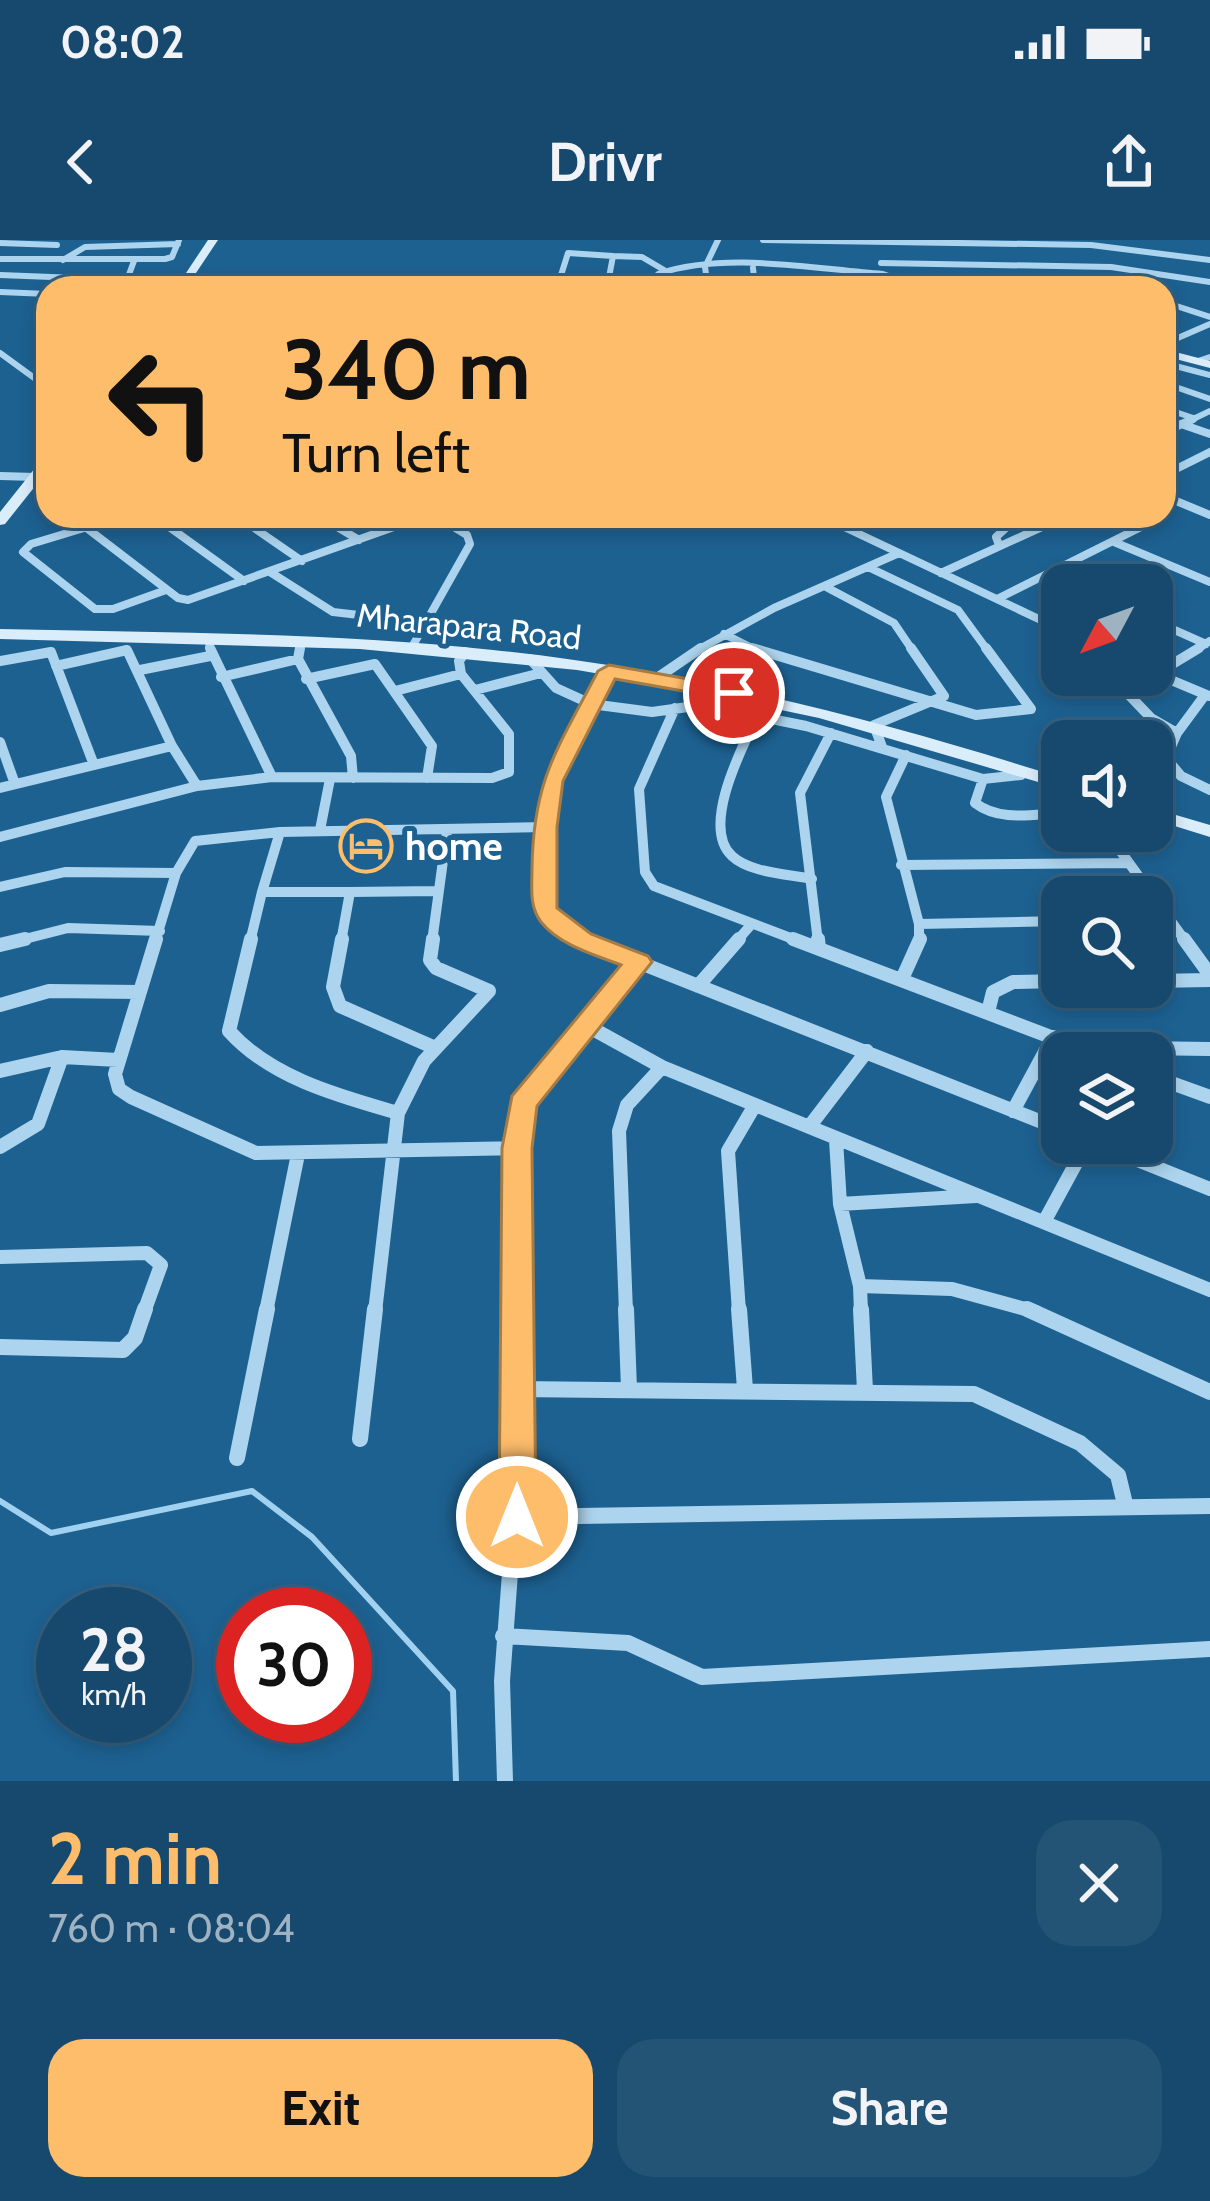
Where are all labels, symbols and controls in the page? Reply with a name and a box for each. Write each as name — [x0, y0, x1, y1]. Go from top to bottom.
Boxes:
text: 08:02 — [60, 15, 185, 69]
icon: back — [48, 129, 114, 195]
text: Drivr — [548, 129, 662, 195]
icon: share — [1096, 129, 1162, 195]
text: 340 m — [282, 318, 531, 420]
icon: left — [84, 324, 240, 480]
text: Turn left — [282, 420, 470, 486]
north arrow — [1041, 564, 1173, 696]
map controls — [1041, 564, 1173, 1164]
street label: Mharapara Road — [355, 594, 583, 658]
pin — [683, 642, 785, 744]
icon: arrive — [701, 660, 767, 726]
button: sound — [1041, 720, 1173, 852]
hotel icon: home — [338, 818, 394, 874]
place label: home — [405, 822, 503, 870]
button: search — [1041, 876, 1173, 1008]
button: layers — [1041, 1032, 1173, 1164]
position arrow — [454, 1454, 580, 1580]
speed limit sign: 30 — [216, 1587, 372, 1743]
text: 28 — [80, 1613, 148, 1686]
text: km/h — [81, 1676, 147, 1713]
text: 2 min — [48, 1815, 222, 1902]
button: close — [1036, 1820, 1162, 1946]
text: 760 m · 08:04 — [48, 1904, 295, 1952]
button: Exit — [48, 2039, 593, 2177]
button: Share — [617, 2039, 1162, 2177]

